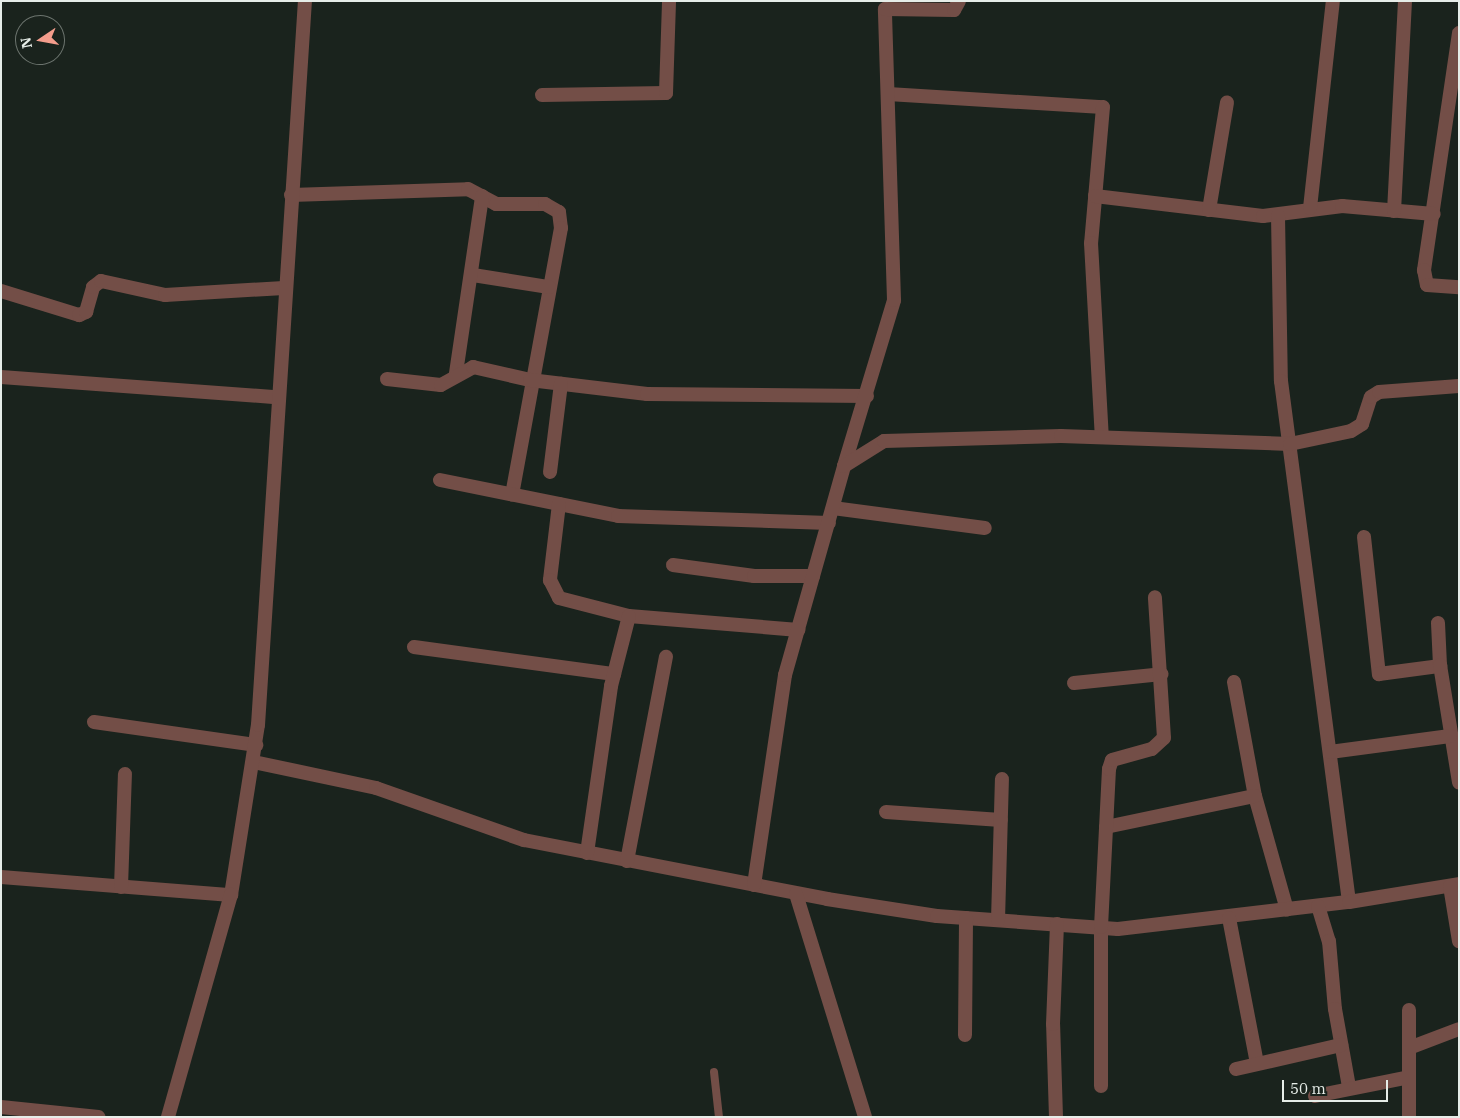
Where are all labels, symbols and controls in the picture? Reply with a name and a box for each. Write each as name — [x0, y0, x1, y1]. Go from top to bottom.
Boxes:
north arrow — [15, 15, 65, 65]
text: N — [16, 36, 36, 50]
scale bar — [1285, 1070, 1391, 1102]
text: 50 m — [1290, 1079, 1326, 1098]

